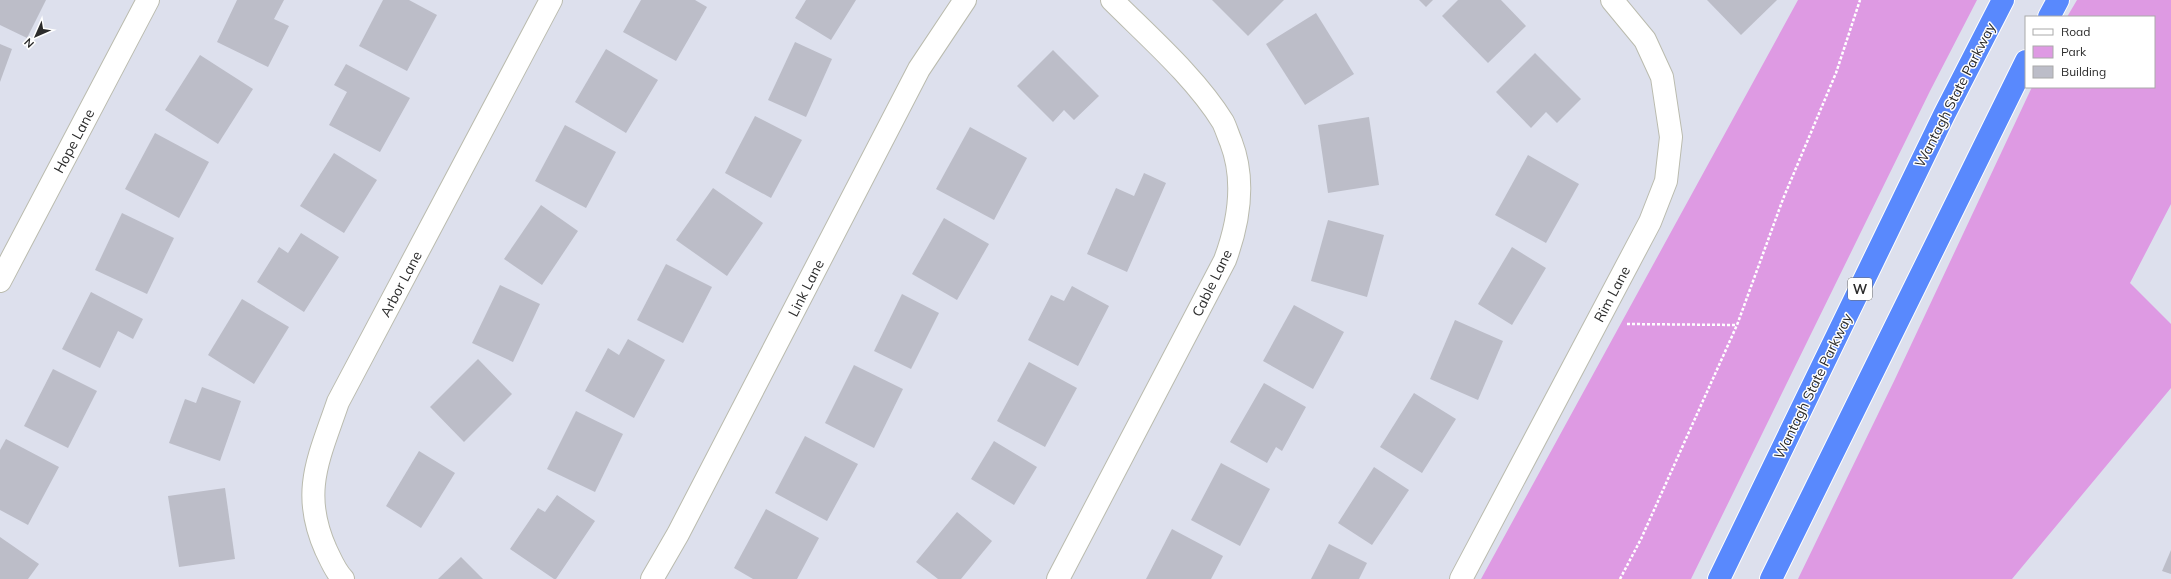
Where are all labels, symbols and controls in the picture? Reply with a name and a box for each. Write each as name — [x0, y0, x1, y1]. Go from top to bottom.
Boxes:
north arrow — [16, 16, 56, 56]
legend — [2025, 16, 2155, 88]
street label: Wantagh State Parkway — [1911, 19, 2000, 170]
text: Road — [2061, 24, 2090, 39]
text: N — [21, 35, 37, 51]
text: Park — [2061, 44, 2087, 59]
text: Building — [2061, 64, 2106, 79]
street label: Hope Lane — [50, 106, 98, 176]
street label: Cable Lane — [1188, 246, 1236, 320]
street label: Arbor Lane — [376, 248, 426, 320]
street label: Link Lane — [784, 256, 828, 320]
street label: Rim Lane — [1590, 263, 1634, 325]
road number: W — [1848, 278, 1872, 300]
street label: Wantagh State Parkway — [1770, 310, 1856, 462]

